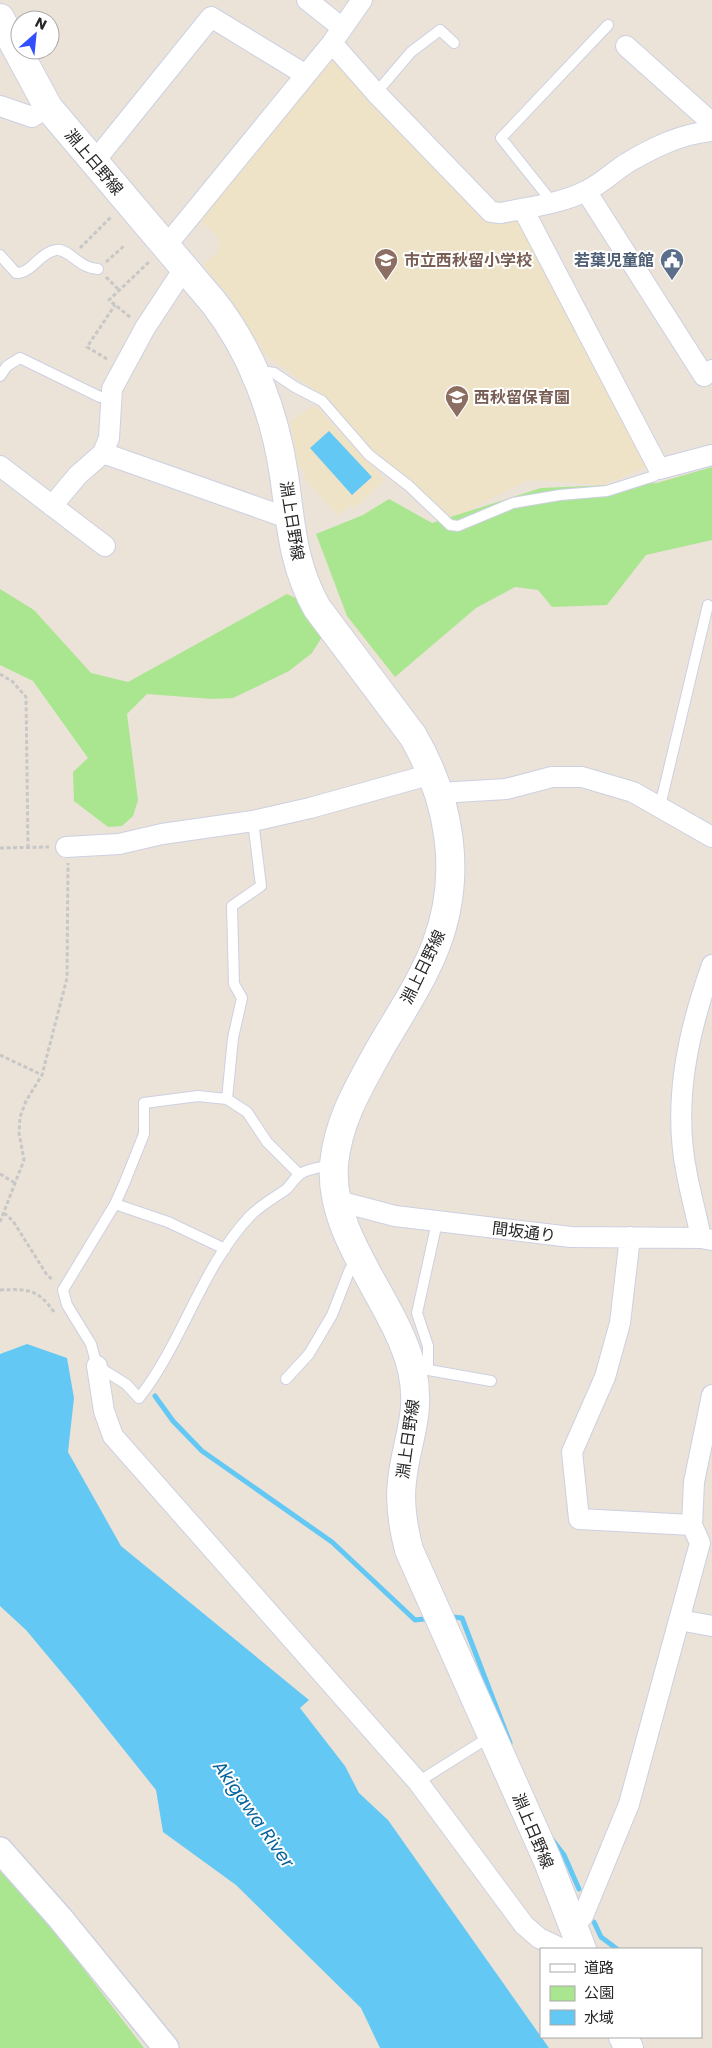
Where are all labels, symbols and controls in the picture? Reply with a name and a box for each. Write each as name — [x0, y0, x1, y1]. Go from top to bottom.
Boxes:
north arrow — [10, 10, 60, 60]
text: N — [32, 12, 50, 35]
street label: 淵上日野線 — [59, 124, 129, 200]
school or university icon: 市立西秋留小学校 — [373, 247, 399, 281]
public building icon: 若葉児童館 — [659, 247, 685, 281]
place label: 市立西秋留小学校 — [404, 249, 532, 272]
place label: 若葉児童館 — [574, 249, 654, 272]
school or university icon: 西秋留保育園 — [444, 384, 470, 418]
place label: 西秋留保育園 — [474, 386, 570, 409]
street label: 淵上日野線 — [274, 480, 310, 562]
street label: 淵上日野線 — [395, 926, 451, 1008]
street label: 間坂通り — [491, 1217, 557, 1247]
street label: 淵上日野線 — [391, 1398, 425, 1480]
water label: Akigawa River — [207, 1754, 301, 1874]
street label: 淵上日野線 — [507, 1790, 559, 1872]
legend — [540, 1948, 702, 2038]
text: 道路 — [584, 1957, 614, 1978]
text: 公園 — [584, 1982, 614, 2003]
text: 水域 — [584, 2007, 614, 2028]

